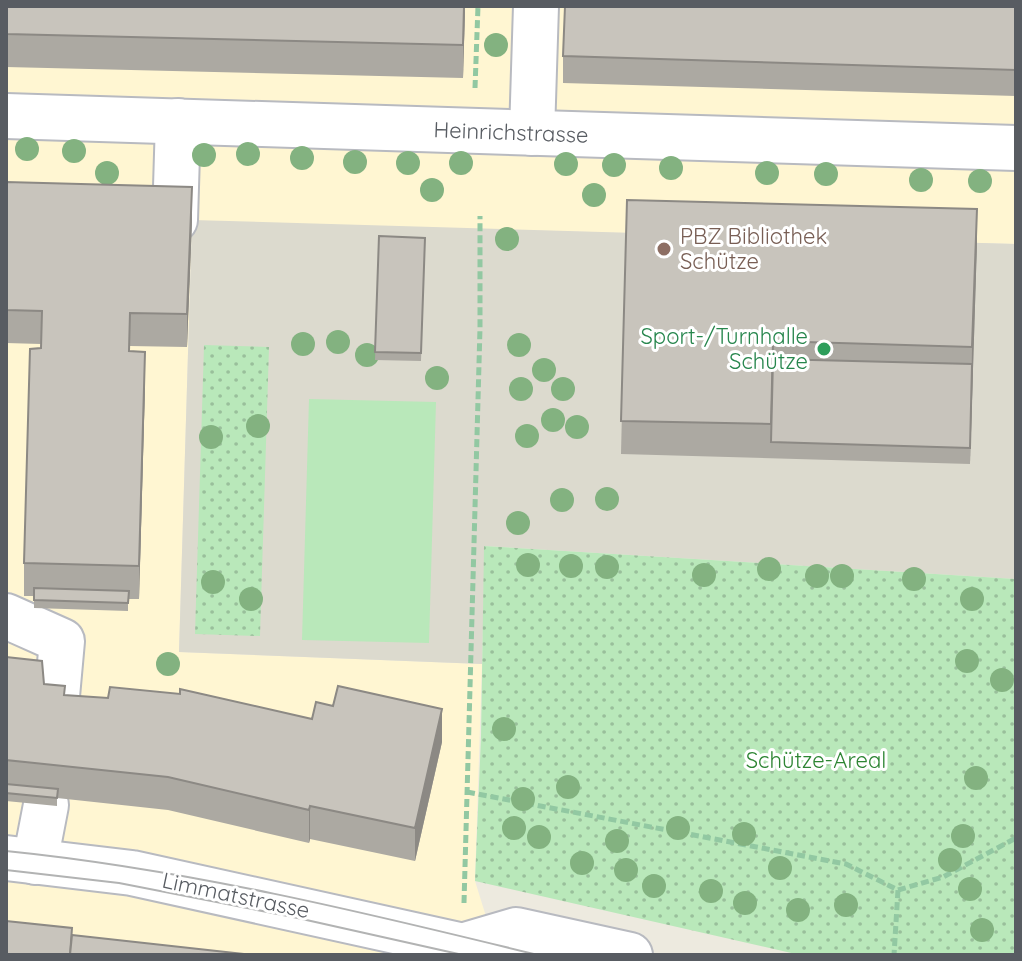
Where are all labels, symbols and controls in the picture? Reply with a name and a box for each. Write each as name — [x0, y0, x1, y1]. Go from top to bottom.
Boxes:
street label: Heinrichstrasse — [433, 115, 589, 149]
place label: PBZ Bibliothek Schütze — [680, 222, 827, 275]
marker: PBZ Bibliothek Schütze — [655, 240, 673, 258]
place label: Sport-/Turnhalle Schütze — [641, 322, 808, 375]
marker: Sport-/Turnhalle Schütze — [815, 340, 833, 358]
park label: Schütze-Areal — [746, 746, 886, 774]
street label: Limmatstrasse — [160, 866, 312, 924]

